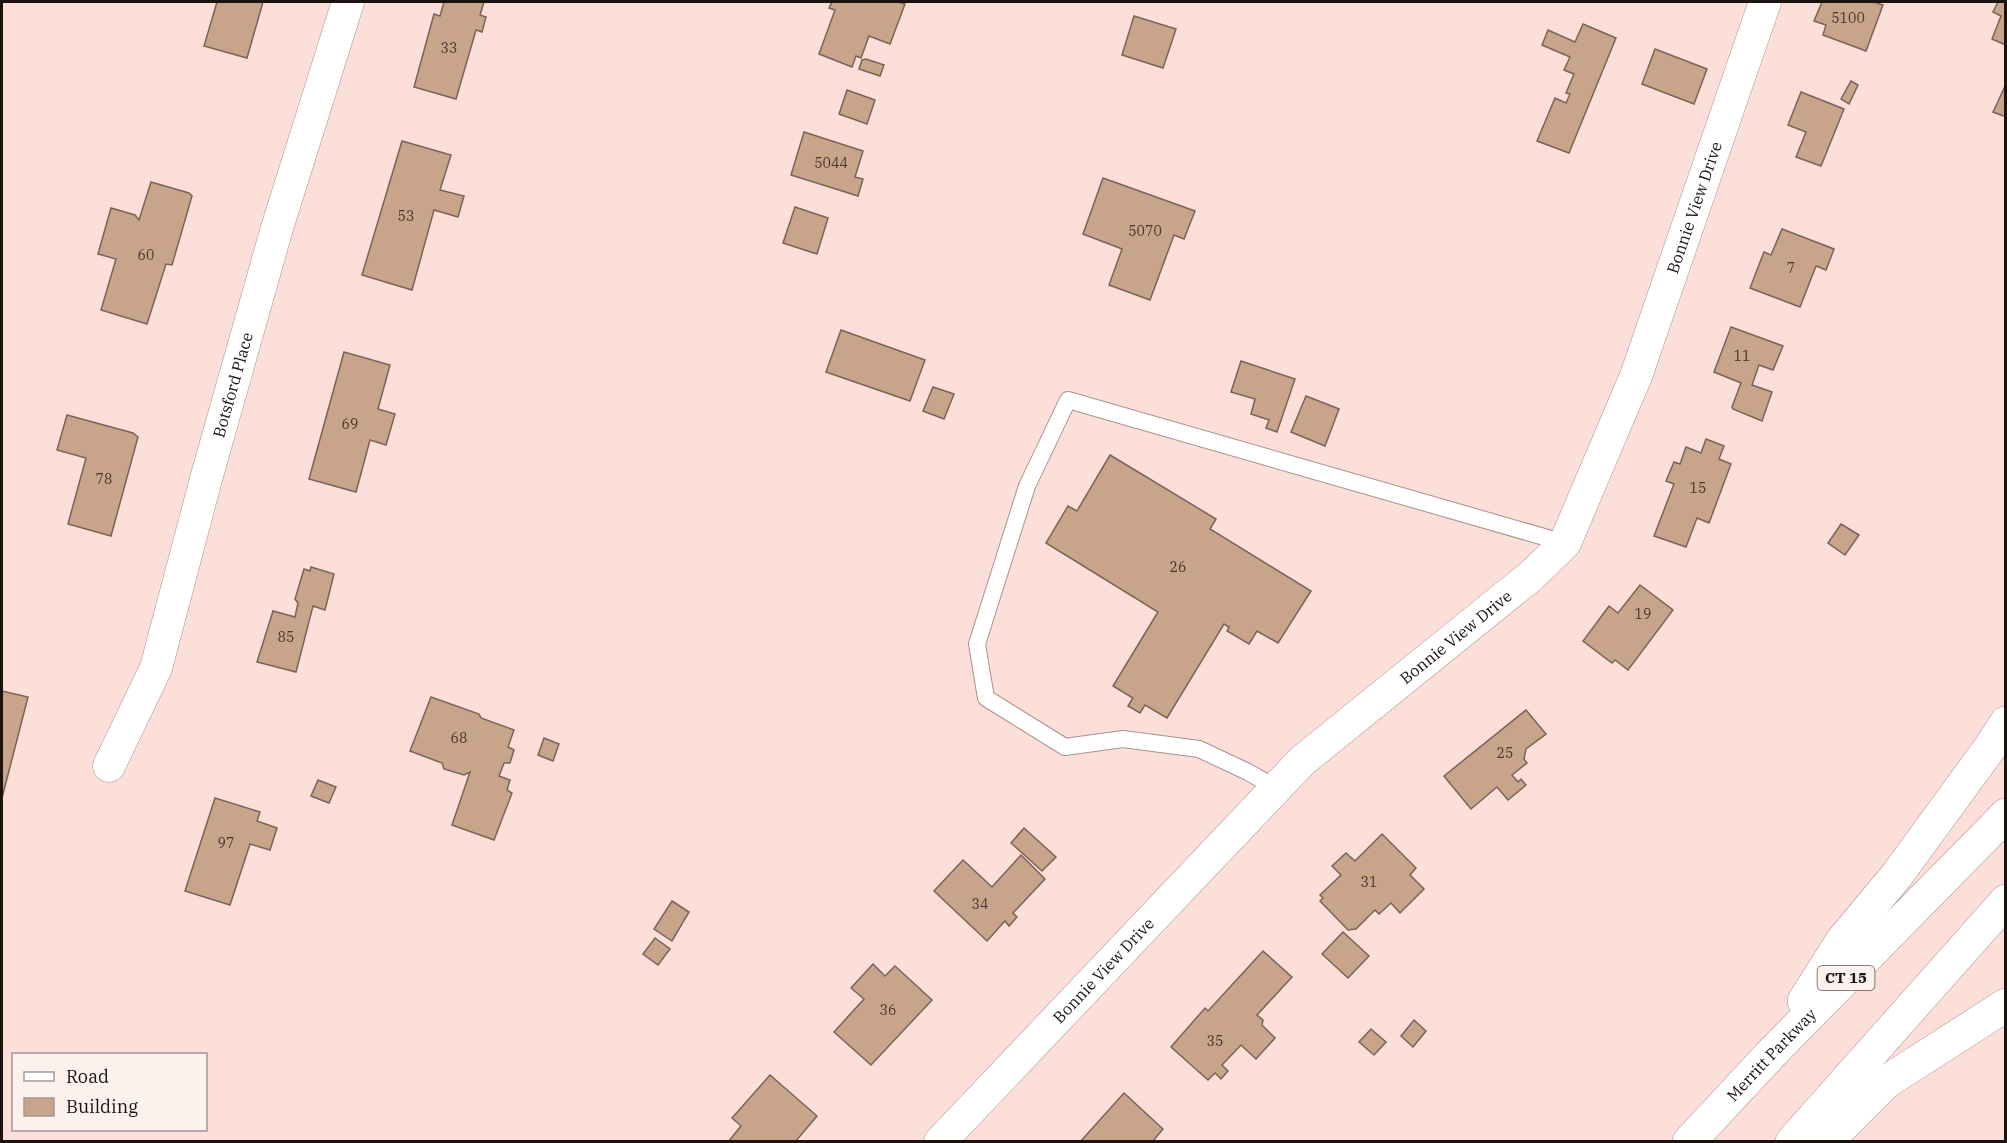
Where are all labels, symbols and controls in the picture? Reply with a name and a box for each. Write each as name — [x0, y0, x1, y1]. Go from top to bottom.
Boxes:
house number: 5100 — [1831, 9, 1865, 27]
house number: 33 — [441, 39, 457, 57]
street label: Bonnie View Drive — [1662, 139, 1726, 276]
house number: 5044 — [814, 154, 848, 172]
house number: 53 — [398, 207, 414, 225]
house number: 5070 — [1128, 222, 1162, 240]
house number: 60 — [138, 246, 154, 264]
house number: 7 — [1787, 259, 1795, 277]
street label: Botsford Place — [208, 330, 257, 440]
house number: 11 — [1734, 347, 1750, 365]
house number: 69 — [342, 415, 358, 433]
house number: 78 — [96, 470, 112, 488]
house number: 15 — [1690, 479, 1706, 497]
house number: 26 — [1170, 558, 1186, 576]
street label: Bonnie View Drive — [1396, 586, 1516, 688]
house number: 19 — [1635, 605, 1651, 623]
house number: 85 — [278, 628, 294, 646]
house number: 68 — [451, 729, 467, 747]
house number: 25 — [1497, 744, 1513, 762]
house number: 97 — [218, 834, 234, 852]
house number: 31 — [1361, 873, 1377, 891]
house number: 34 — [972, 895, 988, 913]
street label: Bonnie View Drive — [1048, 913, 1158, 1027]
road number: CT 15 — [1818, 966, 1874, 990]
house number: 36 — [880, 1001, 896, 1019]
street label: Merritt Parkway — [1722, 1004, 1821, 1105]
house number: 35 — [1207, 1032, 1223, 1050]
legend — [12, 1053, 207, 1131]
text: Road — [66, 1065, 109, 1088]
text: Building — [66, 1095, 138, 1118]

